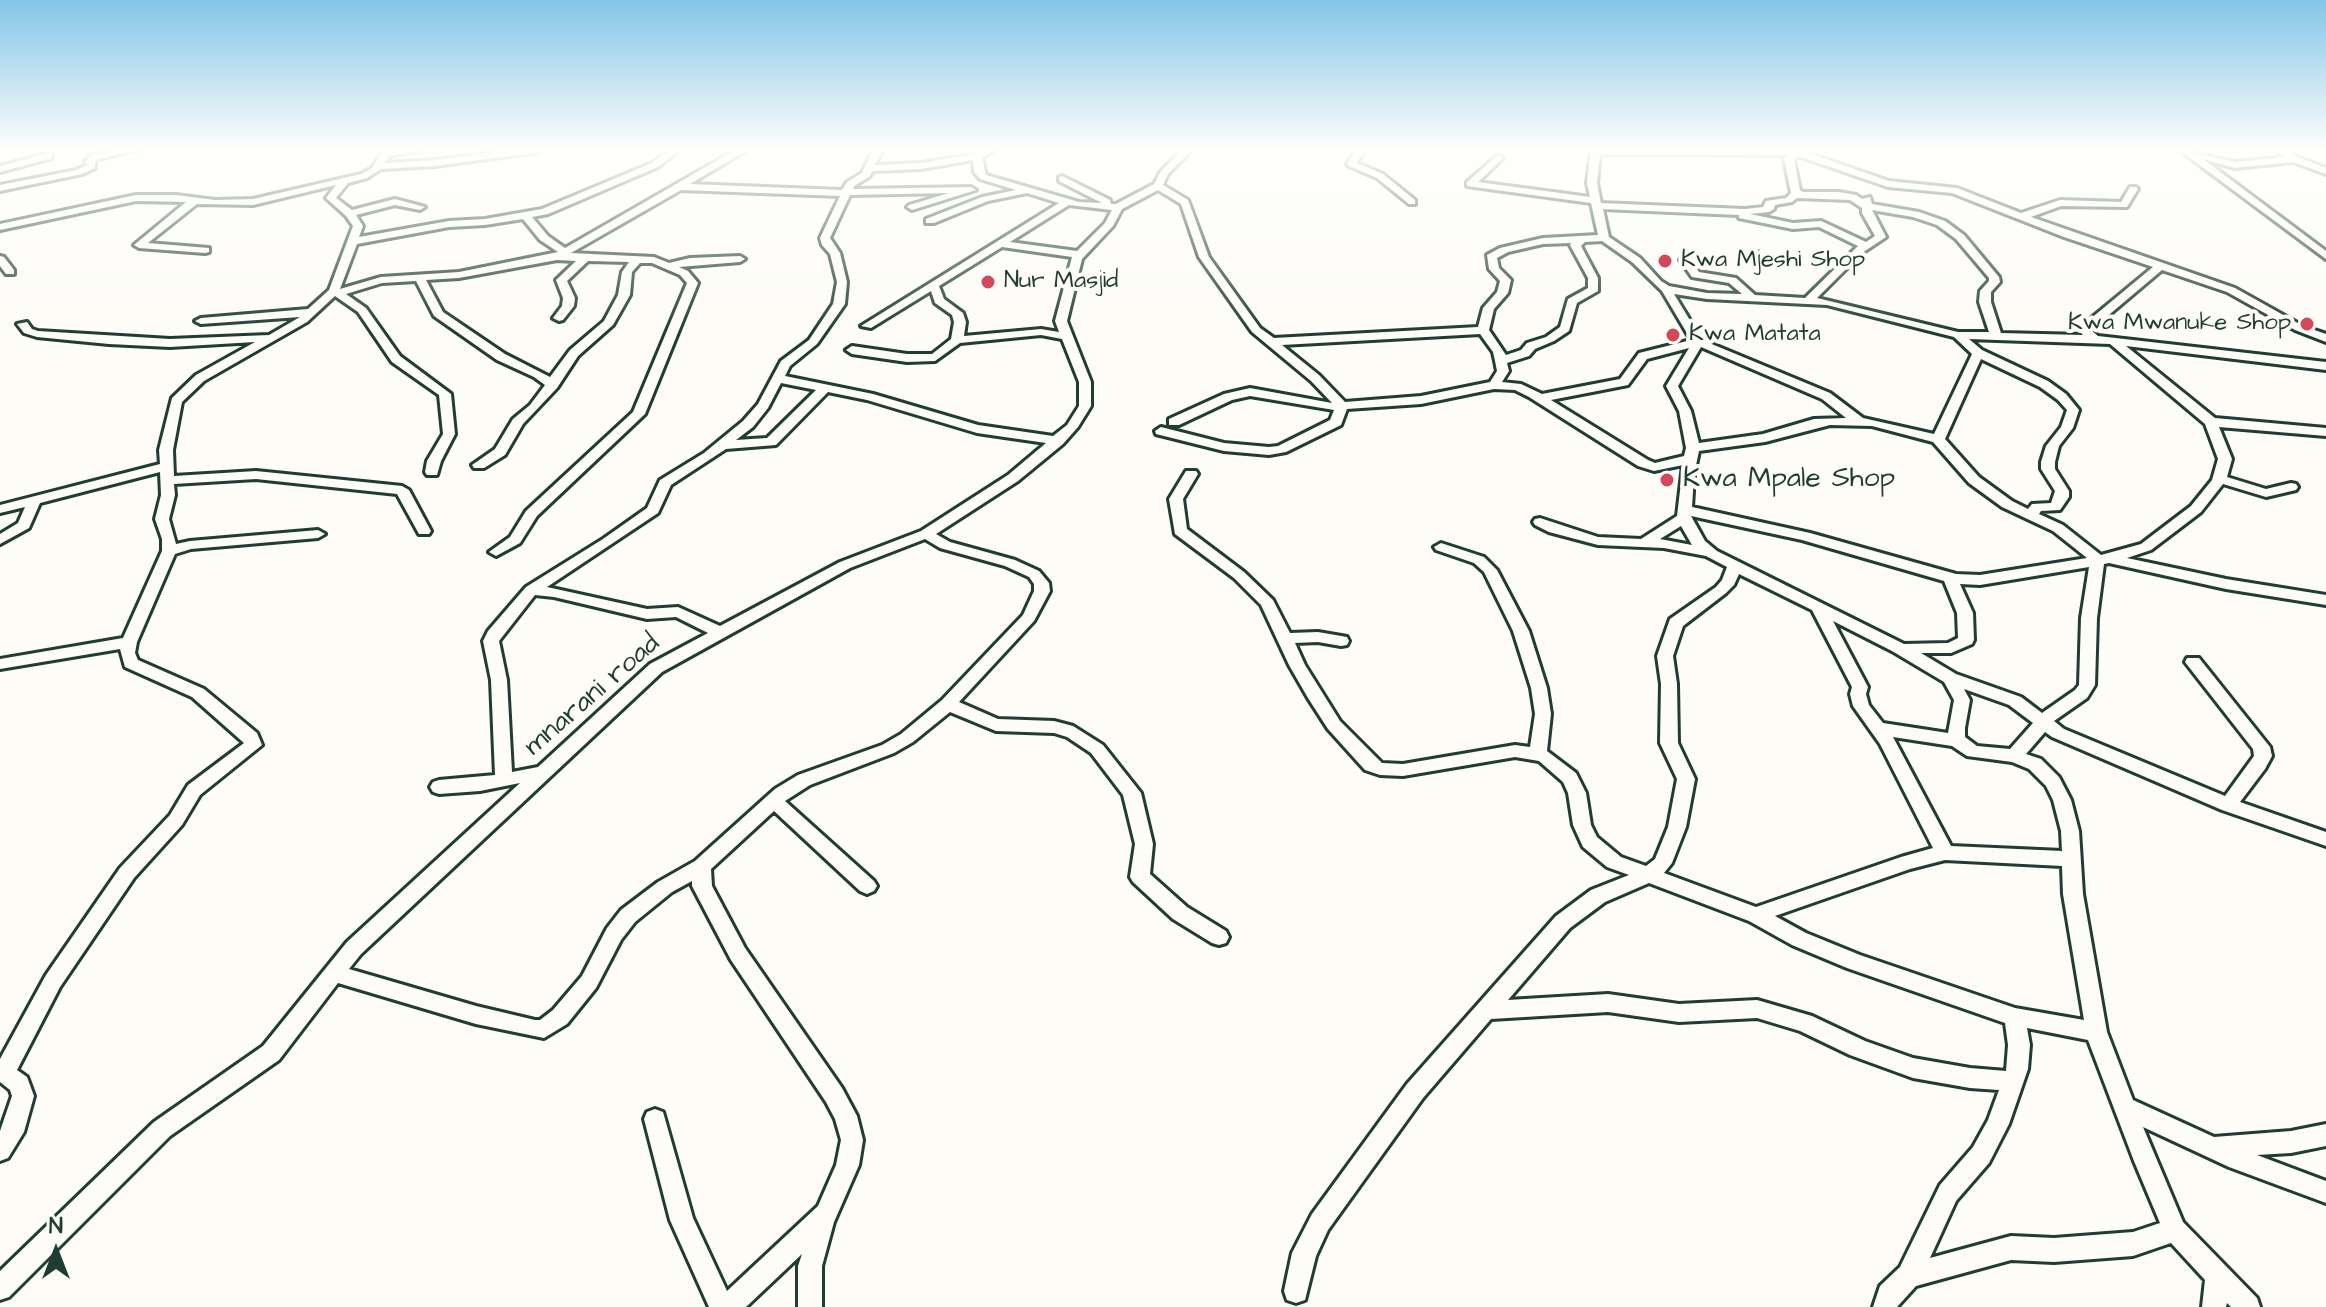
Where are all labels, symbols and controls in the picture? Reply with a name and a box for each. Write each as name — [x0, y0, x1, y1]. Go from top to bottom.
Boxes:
place label: Kwa Mjeshi Shop — [1681, 247, 1865, 275]
marker: Kwa Mjeshi Shop — [1656, 252, 1674, 270]
place label: Nur Masjid — [1004, 268, 1118, 296]
marker: Nur Masjid — [979, 273, 997, 291]
place label: Kwa Mwanuke Shop — [2068, 310, 2291, 338]
marker: Kwa Mwanuke Shop — [2298, 315, 2316, 333]
place label: Kwa Matata — [1689, 321, 1821, 349]
marker: Kwa Matata — [1664, 326, 1682, 344]
place label: Kwa Mpale Shop — [1683, 463, 1895, 497]
marker: Kwa Mpale Shop — [1658, 471, 1676, 489]
street label: mnarani road — [518, 628, 668, 764]
north arrow — [16, 1211, 96, 1291]
text: N — [49, 1211, 63, 1242]

